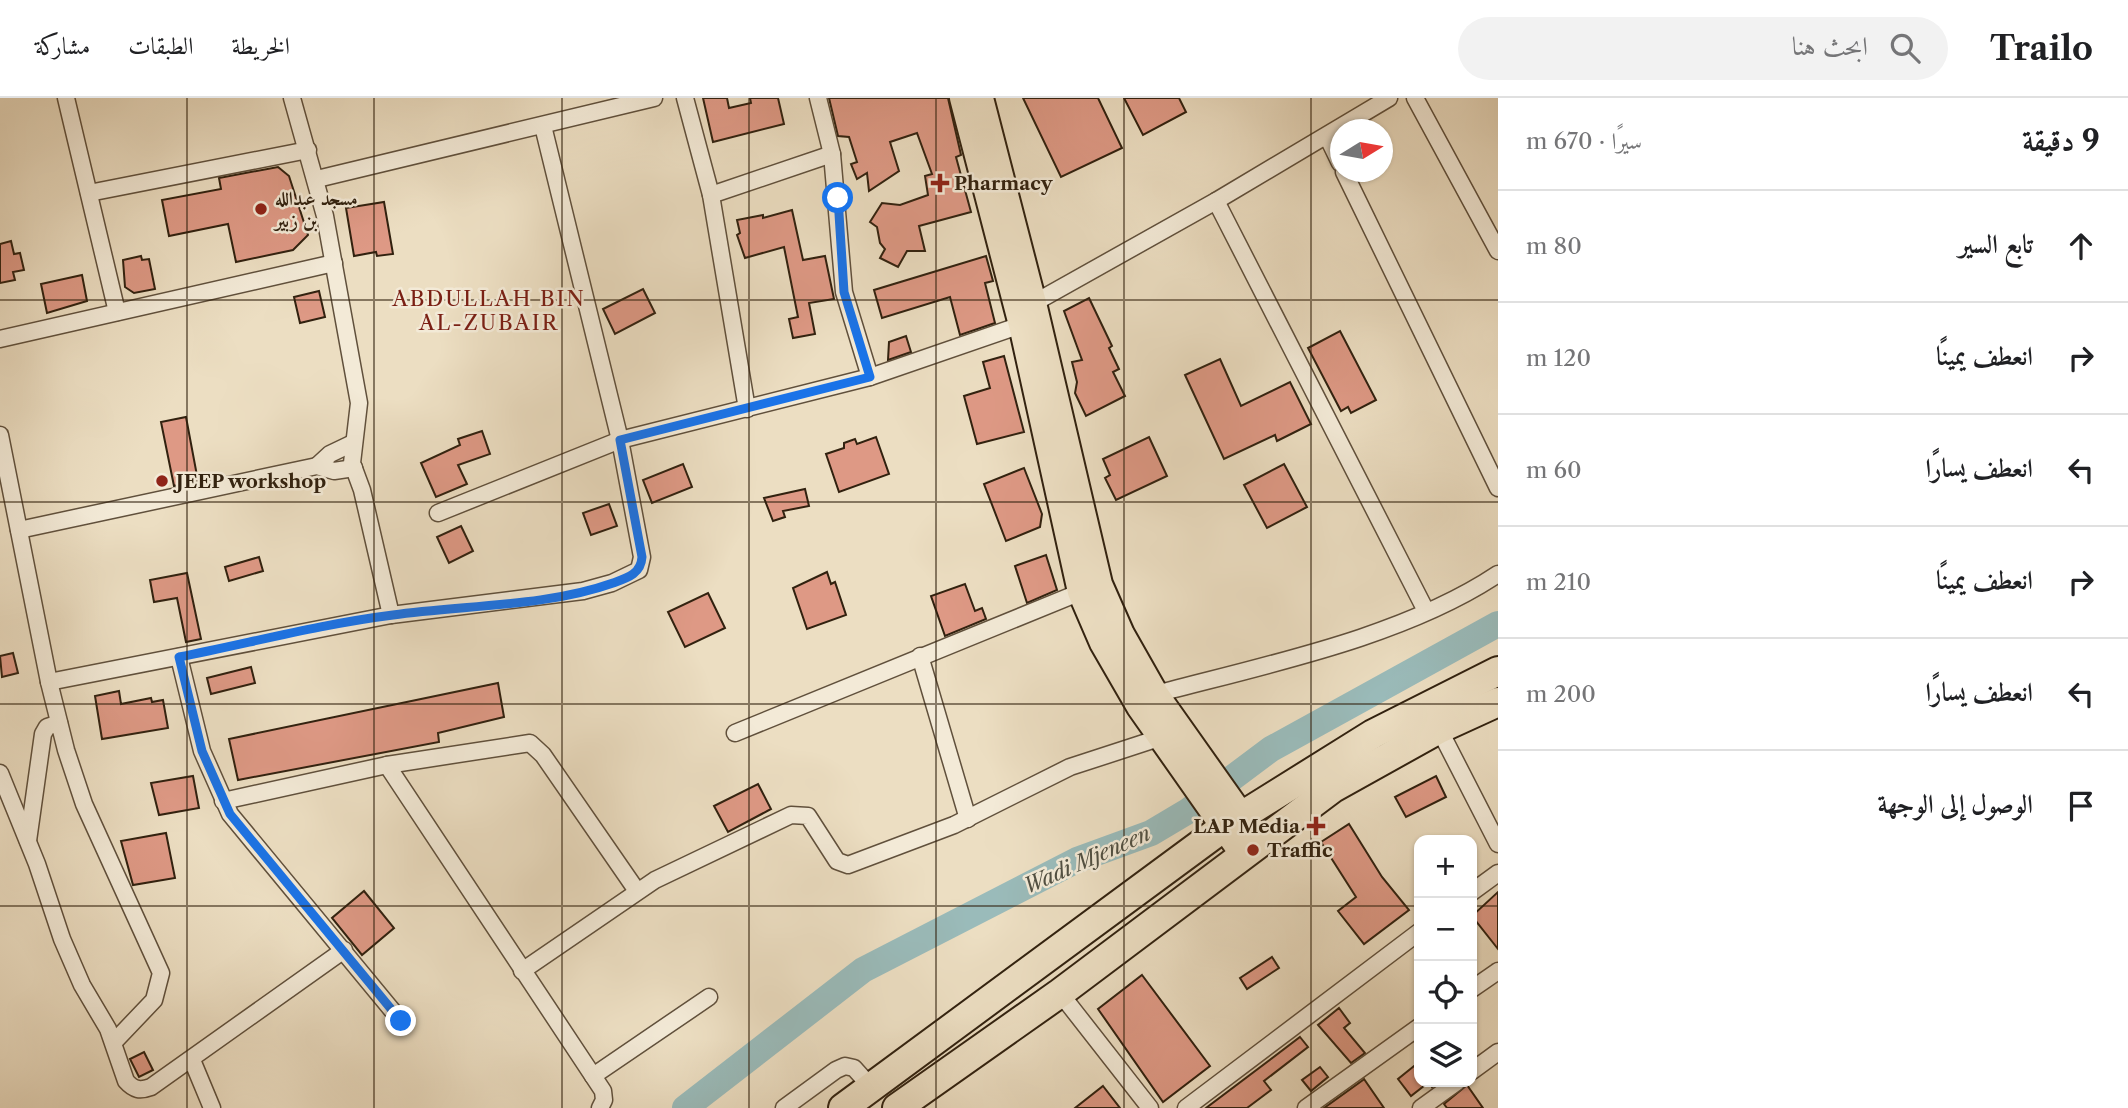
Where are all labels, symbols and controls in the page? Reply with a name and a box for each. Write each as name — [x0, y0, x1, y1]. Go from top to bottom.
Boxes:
search box — [1458, 17, 1948, 80]
text: Trailo — [1990, 28, 2093, 69]
icon: search — [1886, 29, 1924, 67]
text: ابحث هنا — [1792, 30, 1868, 62]
text: مشاركة — [35, 31, 90, 60]
text: الطبقات — [128, 31, 194, 60]
text: الخريطة — [232, 31, 290, 60]
north arrow — [1330, 119, 1393, 182]
text: 9 دقيقة — [2022, 122, 2100, 159]
text: سيرًا · 670 m — [1526, 127, 1642, 155]
place label: Pharmacy — [954, 172, 1054, 195]
marker: Pharmacy — [932, 175, 948, 191]
route start — [822, 182, 853, 213]
place label: مسجد عبدالله بن زبير — [273, 187, 358, 232]
marker: مسجد عبدالله بن زبير — [253, 201, 269, 217]
icon: ahead — [2062, 227, 2100, 265]
text: تابع السير — [1959, 228, 2033, 260]
text: 80 m — [1526, 232, 1582, 260]
district label: ABDULLAH BIN AL-ZUBAIR — [391, 286, 586, 335]
icon: right — [2062, 339, 2100, 377]
text: انعطف يمينًا — [1936, 340, 2033, 372]
text: 120 m — [1526, 344, 1591, 372]
icon: left — [2062, 451, 2100, 489]
text: انعطف يسارًا — [1925, 452, 2033, 484]
text: 60 m — [1526, 456, 1582, 484]
place label: JEEP workshop — [173, 470, 326, 493]
marker: JEEP workshop — [154, 473, 170, 489]
icon: right — [2062, 563, 2100, 601]
text: انعطف يمينًا — [1936, 564, 2033, 596]
text: 210 m — [1526, 568, 1591, 596]
icon: left — [2062, 675, 2100, 713]
text: انعطف يسارًا — [1925, 676, 2033, 708]
text: 200 m — [1526, 680, 1596, 708]
icon: arrive — [2062, 787, 2100, 825]
text: الوصول إلى الوجهة — [1878, 788, 2033, 820]
place label: LAP Media — [1193, 815, 1301, 838]
marker: LAP Media — [1306, 816, 1326, 836]
water label: Wadi Mjeneen — [1019, 820, 1154, 899]
map controls — [1414, 835, 1477, 1087]
button: + — [1414, 835, 1477, 898]
place label: Traffic — [1267, 839, 1332, 862]
marker: Traffic — [1245, 842, 1261, 858]
button: − — [1414, 898, 1477, 961]
button: locate — [1414, 961, 1477, 1024]
route end — [385, 1005, 416, 1036]
button: layers — [1414, 1024, 1477, 1087]

